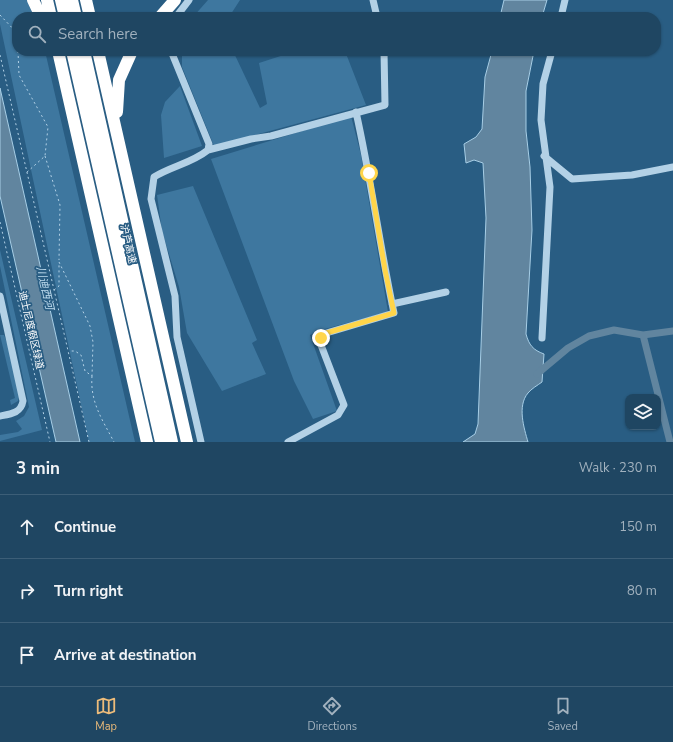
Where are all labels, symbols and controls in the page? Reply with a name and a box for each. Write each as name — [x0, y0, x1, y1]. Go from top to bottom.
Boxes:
search box — [12, 12, 661, 56]
icon: search — [26, 23, 48, 45]
text: Search here — [58, 24, 138, 44]
route start — [360, 164, 378, 182]
street label: 沪芦高速 — [117, 223, 139, 265]
water label: 川迪西河 — [33, 265, 58, 313]
street label: 迪士尼度假区绿道 — [15, 289, 47, 371]
route end — [312, 329, 330, 347]
map controls — [625, 394, 661, 430]
button: layers — [625, 394, 661, 430]
text: 3 min — [16, 457, 60, 480]
text: Walk · 230 m — [579, 459, 657, 477]
icon: ahead — [16, 516, 38, 538]
text: Continue — [54, 517, 116, 537]
text: 150 m — [619, 518, 657, 536]
icon: right — [16, 580, 38, 602]
text: Turn right — [54, 581, 123, 601]
text: 80 m — [627, 582, 657, 600]
icon: arrive — [16, 644, 38, 666]
text: Arrive at destination — [54, 645, 197, 665]
tab: Map — [95, 695, 117, 734]
tab: Directions — [307, 695, 357, 734]
tab: Saved — [547, 695, 578, 734]

